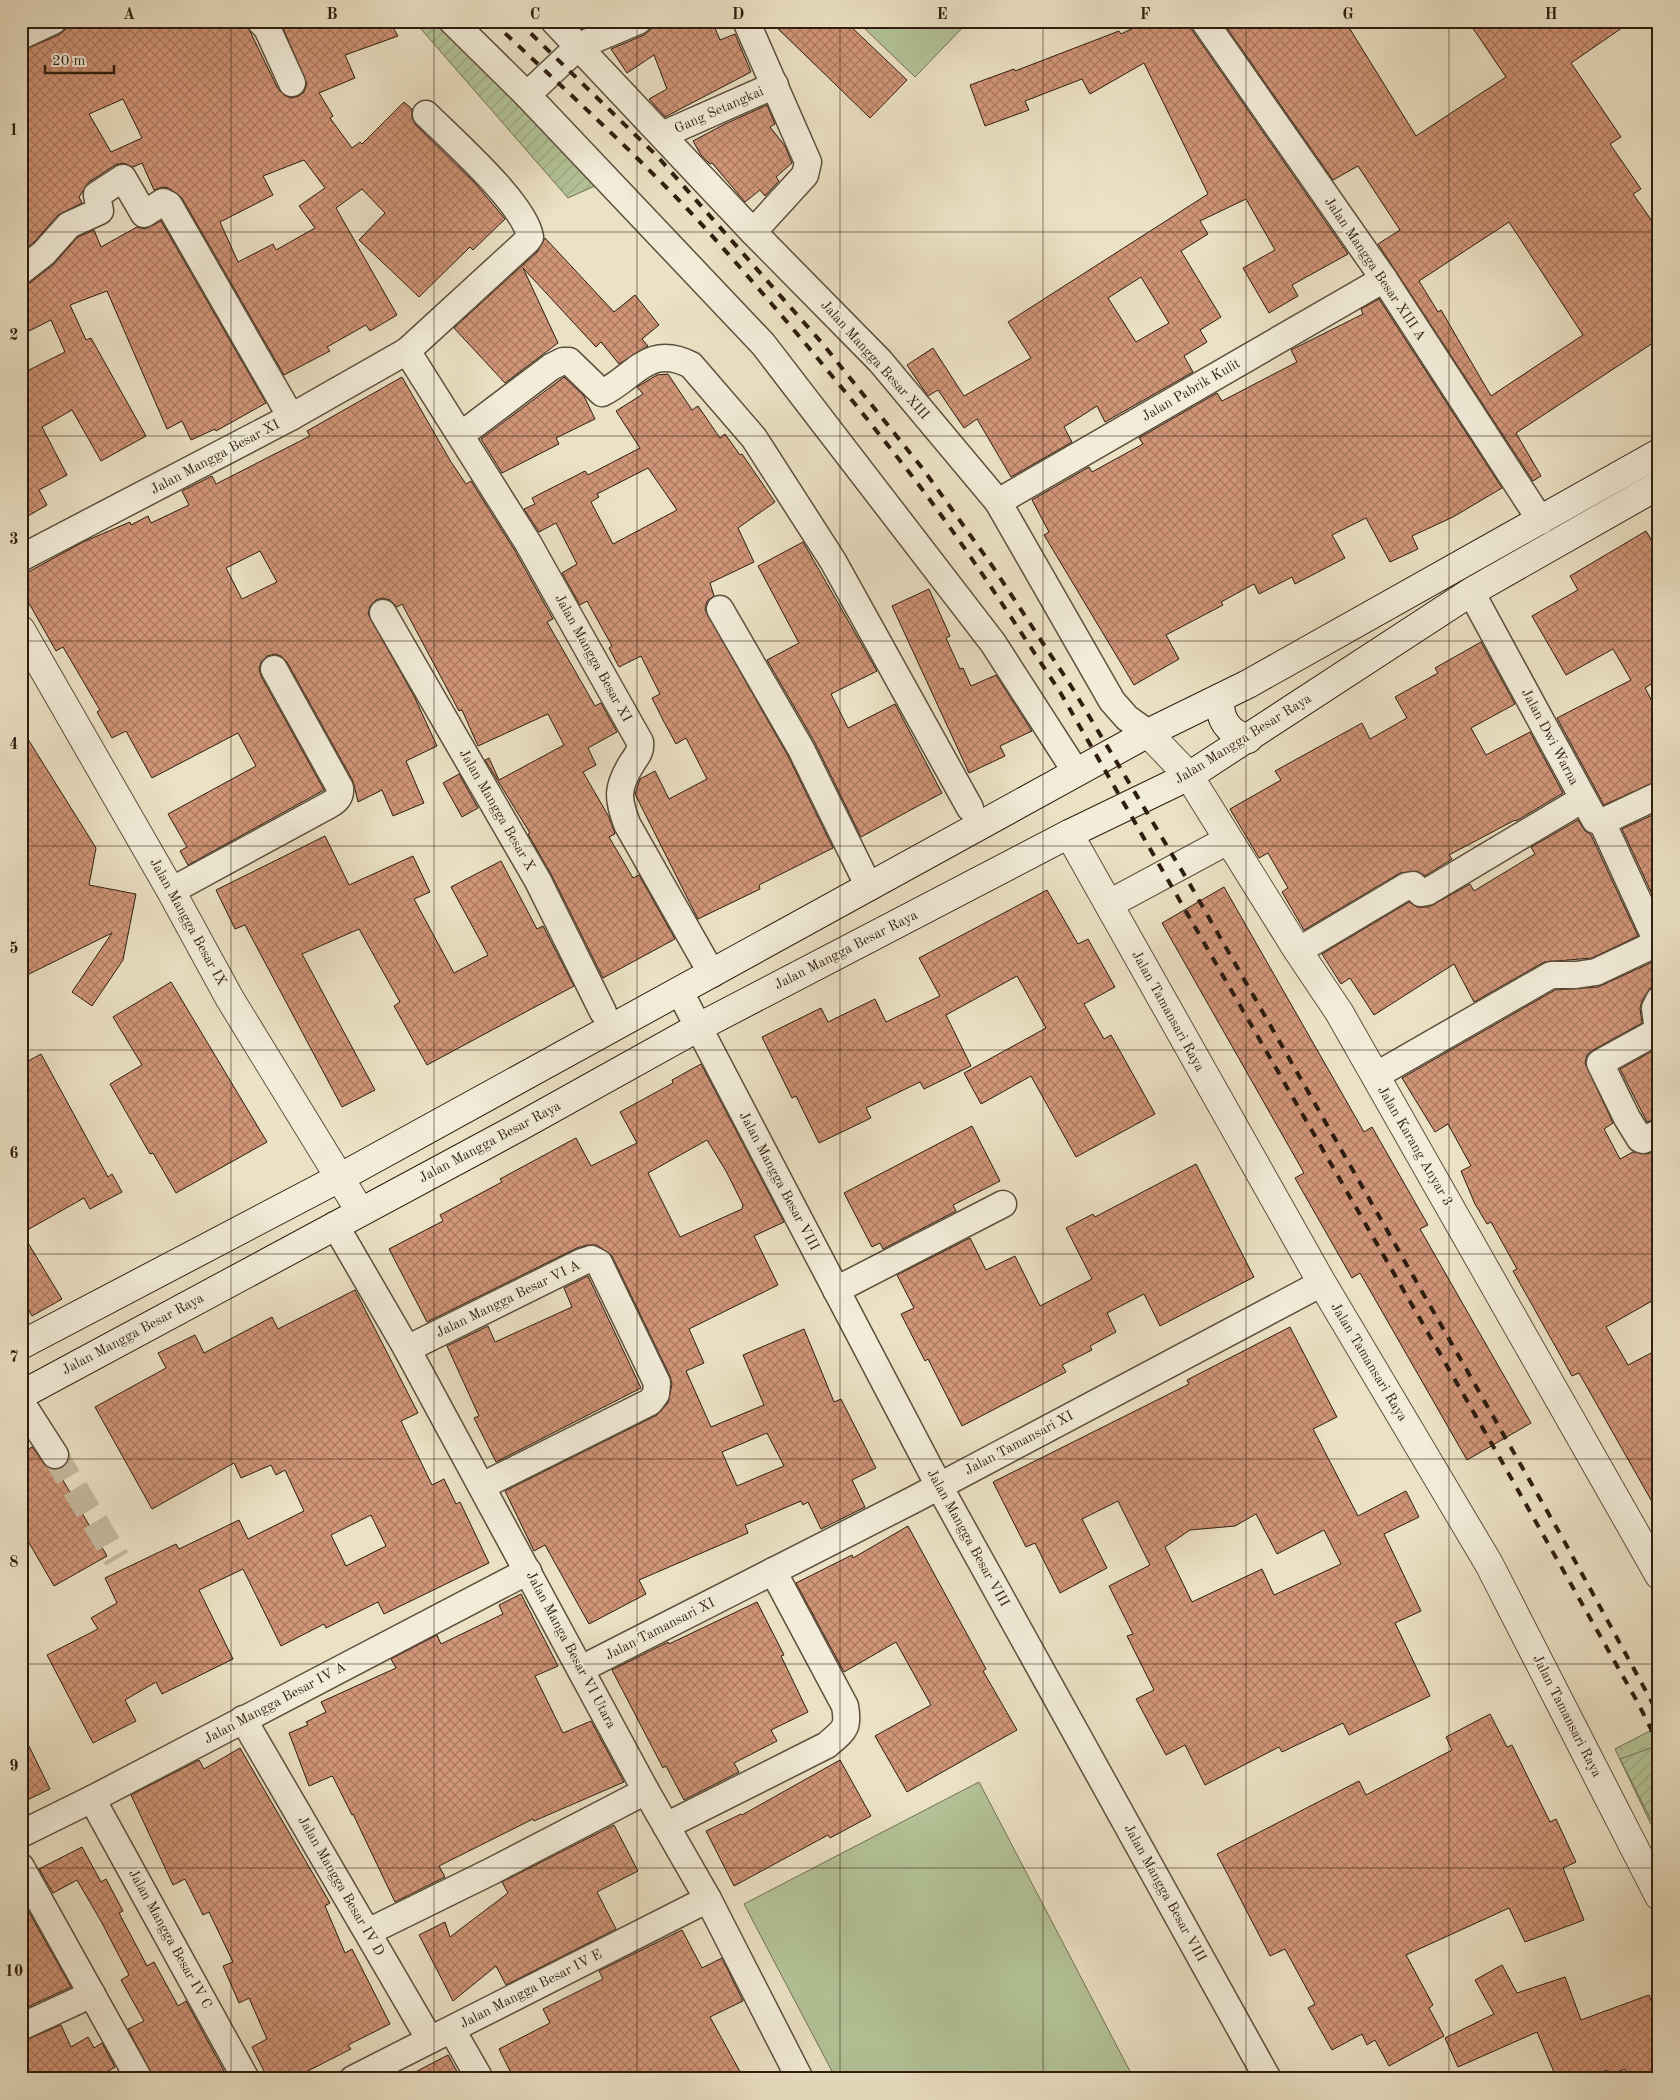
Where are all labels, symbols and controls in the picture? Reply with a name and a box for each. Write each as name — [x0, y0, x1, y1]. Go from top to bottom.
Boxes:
text: A — [123, 7, 135, 23]
text: B — [326, 7, 338, 23]
text: C — [530, 7, 540, 23]
text: D — [732, 7, 744, 23]
text: E — [936, 7, 948, 23]
text: F — [1140, 7, 1151, 23]
text: G — [1342, 7, 1354, 23]
text: H — [1544, 7, 1558, 23]
scale bar — [45, 42, 114, 74]
text: 20 m — [52, 54, 86, 69]
street label: Gang Setangkai — [672, 84, 766, 136]
text: 1 — [9, 123, 19, 139]
street label: Jalan Mangga Besar XIII A — [1322, 195, 1428, 343]
street label: Jalan Mangga Besar XIII — [818, 298, 932, 422]
text: 2 — [9, 328, 19, 344]
street label: Jalan Pabrik Kulit — [1139, 356, 1243, 424]
street label: Jalan Mangga Besar XI — [148, 417, 282, 497]
text: 3 — [9, 532, 19, 548]
street label: Jalan Mangga Besar XI — [552, 592, 634, 724]
street label: Jalan Dwi Warna — [1519, 686, 1581, 788]
street label: Jalan Mangga Besar Raya — [1172, 691, 1314, 787]
text: 4 — [9, 737, 19, 753]
street label: Jalan Mangga Besar X — [456, 747, 538, 874]
street label: Jalan Mangga Besar IX — [147, 856, 229, 989]
street label: Jalan Mangga Besar Raya — [772, 908, 920, 992]
text: 5 — [9, 941, 19, 957]
street label: Jalan Tamansari Raya — [1129, 948, 1207, 1074]
street label: Jalan Karang Anyar 3 — [1375, 1084, 1455, 1208]
street label: Jalan Mangga Besar Raya — [417, 1099, 563, 1185]
street label: Jalan Mangga Besar VIII — [736, 1109, 822, 1253]
text: 6 — [9, 1146, 19, 1162]
street label: Jalan Mangga Besar VI A — [434, 1258, 583, 1340]
street label: Jalan Mangga Besar Raya — [60, 1291, 206, 1377]
street label: Jalan Tamansari Raya — [1328, 1300, 1410, 1424]
text: 7 — [9, 1350, 19, 1366]
street label: Jalan Tamansari XI — [962, 1408, 1076, 1478]
street label: Jalan Mangga Besar VIII — [924, 1467, 1012, 1609]
text: 8 — [9, 1555, 19, 1571]
street label: Jalan Manga Besar VI Utara — [524, 1569, 618, 1731]
street label: Jalan Tamansari XI — [603, 1595, 717, 1663]
street label: Jalan Tamansari Raya — [1530, 1652, 1604, 1780]
street label: Jalan Mangga Besar IV A — [202, 1659, 349, 1746]
text: 9 — [9, 1759, 19, 1775]
street label: Jalan Mangga Besar IV D — [295, 1814, 387, 1958]
street label: Jalan Mangga Besar VIII — [1121, 1822, 1209, 1964]
street label: Jalan Mangga Besar IV C — [126, 1867, 214, 2011]
street label: Jalan Mangga Besar IV E — [458, 1947, 604, 2031]
text: 10 — [5, 1964, 23, 1980]

